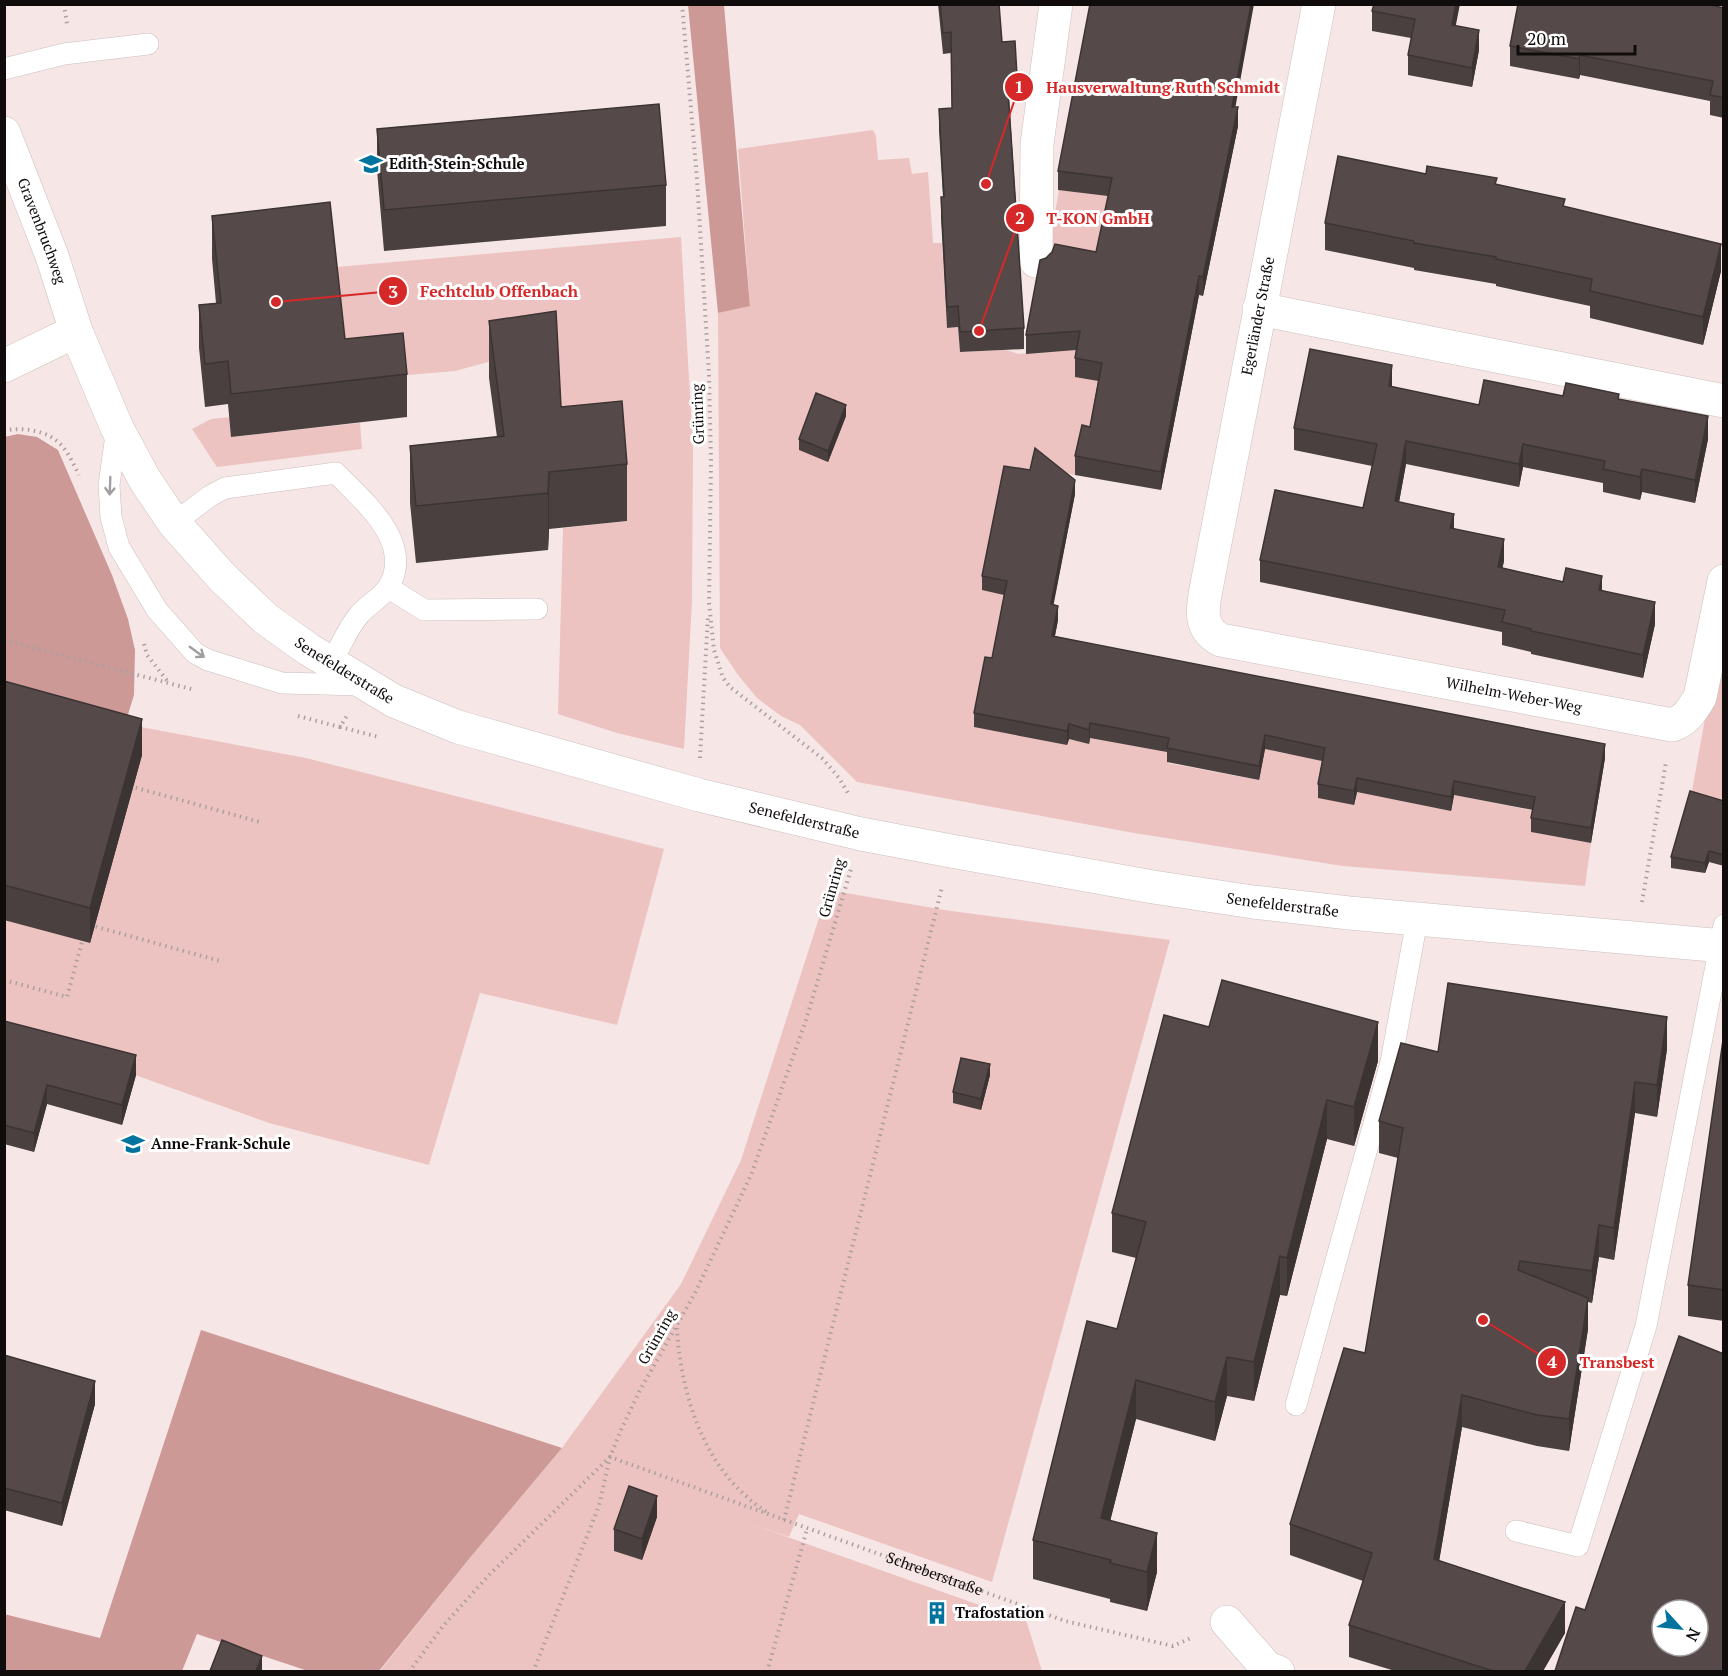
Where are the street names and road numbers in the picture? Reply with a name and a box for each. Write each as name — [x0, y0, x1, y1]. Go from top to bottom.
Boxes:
street label: Gravenbruchweg — [13, 175, 72, 287]
street label: Egerländer Straße — [1236, 255, 1278, 377]
street label: Grünring — [686, 382, 708, 445]
street label: Senefelderstraße — [291, 632, 398, 708]
street label: Wilhelm-Weber-Weg — [1444, 672, 1585, 717]
street label: Senefelderstraße — [747, 796, 862, 842]
street label: Grünring — [813, 855, 849, 920]
street label: Senefelderstraße — [1225, 887, 1340, 921]
street label: Grünring — [632, 1304, 681, 1368]
street label: Schreberstraße — [884, 1547, 986, 1600]

